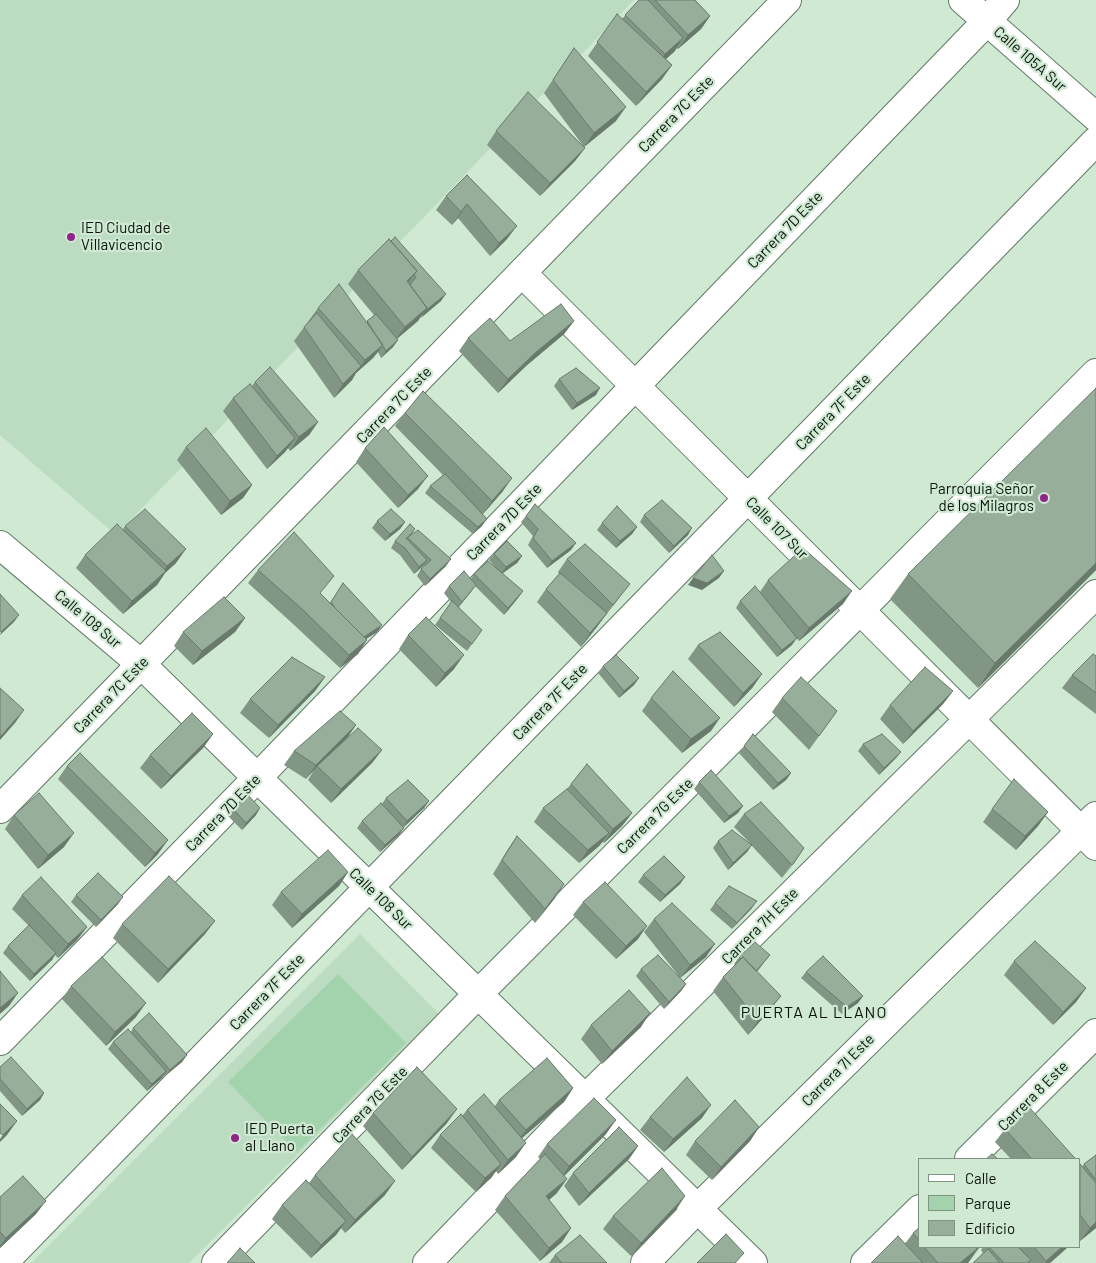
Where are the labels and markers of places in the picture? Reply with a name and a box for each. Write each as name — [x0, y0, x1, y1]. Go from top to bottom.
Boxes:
place label: IED Ciudad de Villavicencio — [81, 219, 170, 254]
marker: IED Ciudad de Villavicencio — [65, 231, 77, 243]
place label: Parroquia Señor de los Milagros — [929, 480, 1034, 515]
marker: Parroquia Señor de los Milagros — [1038, 492, 1050, 504]
place label: IED Puerta al Llano — [245, 1120, 314, 1155]
marker: IED Puerta al Llano — [229, 1132, 241, 1144]

